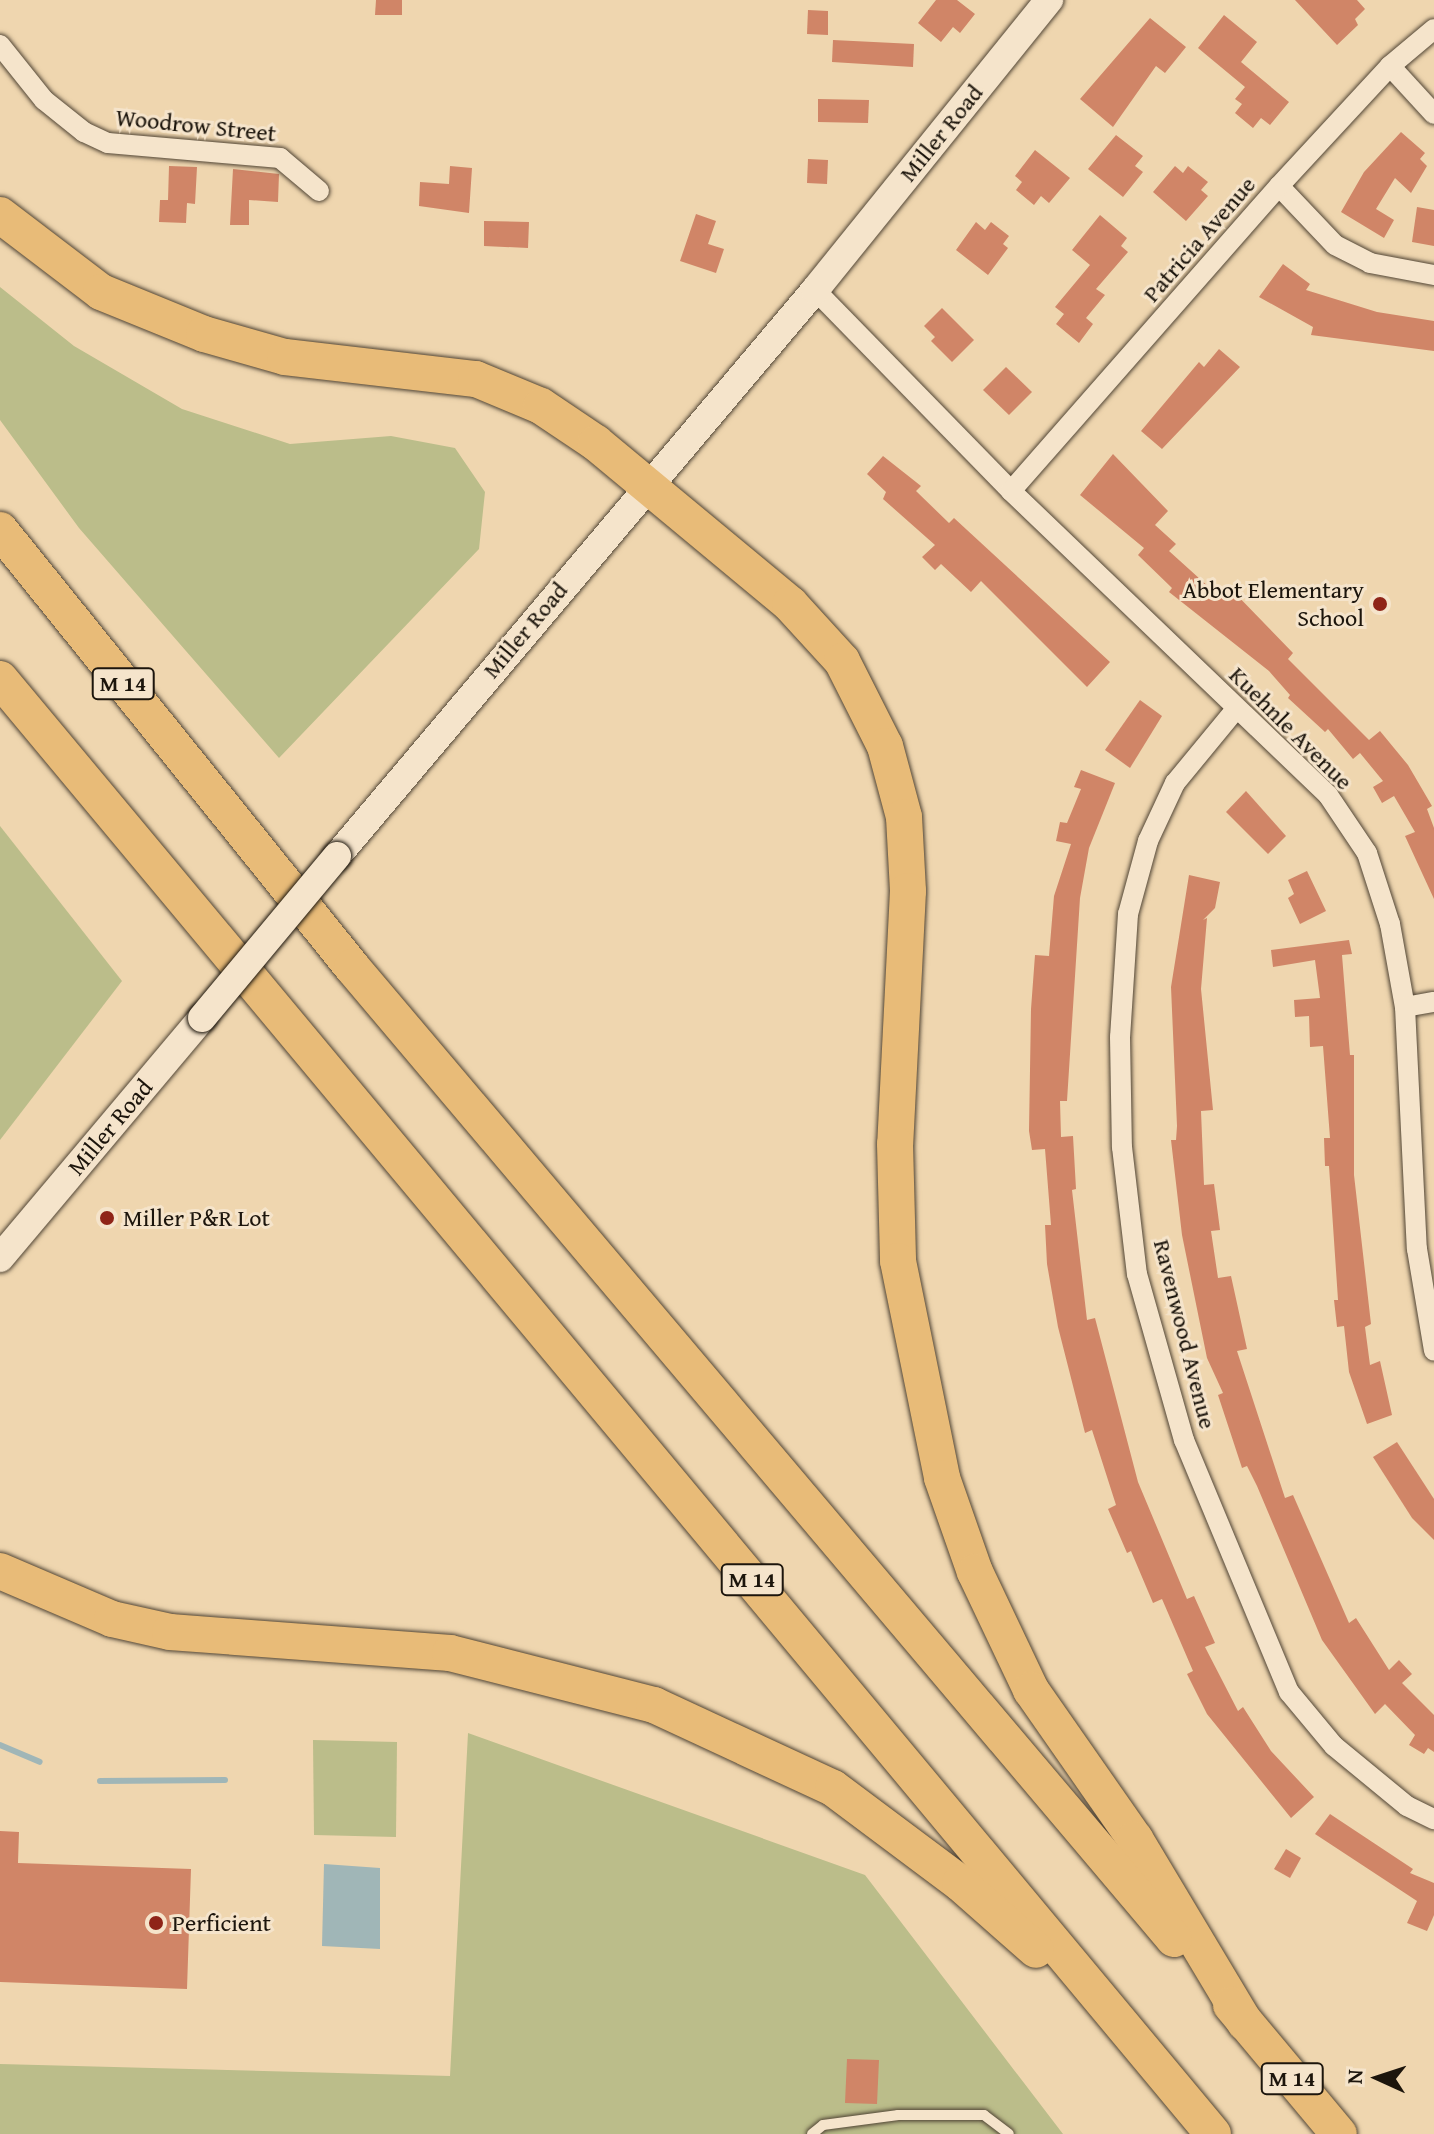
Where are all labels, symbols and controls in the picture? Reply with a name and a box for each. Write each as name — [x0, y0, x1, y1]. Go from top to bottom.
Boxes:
street label: Miller Road — [893, 79, 989, 187]
street label: Woodrow Street — [114, 102, 278, 148]
street label: Patricia Avenue — [1137, 170, 1261, 308]
street label: Miller Road — [477, 576, 573, 684]
place label: Abbot Elementary School — [1182, 576, 1364, 632]
marker: Abbot Elementary School — [1371, 595, 1389, 613]
street label: Kuehnle Avenue — [1223, 660, 1359, 796]
road number: M 14 — [91, 666, 155, 702]
street label: Miller Road — [62, 1073, 158, 1181]
place label: Miller P&R Lot — [123, 1204, 270, 1232]
marker: Miller P&R Lot — [98, 1209, 116, 1227]
street label: Ravenwood Avenue — [1148, 1236, 1222, 1432]
road number: M 14 — [720, 1562, 784, 1598]
place label: Perficient — [172, 1909, 271, 1937]
marker: Perficient — [147, 1914, 165, 1932]
north arrow — [1338, 2038, 1418, 2118]
road number: M 14 — [1260, 2061, 1324, 2097]
text: N — [1338, 2069, 1370, 2085]

